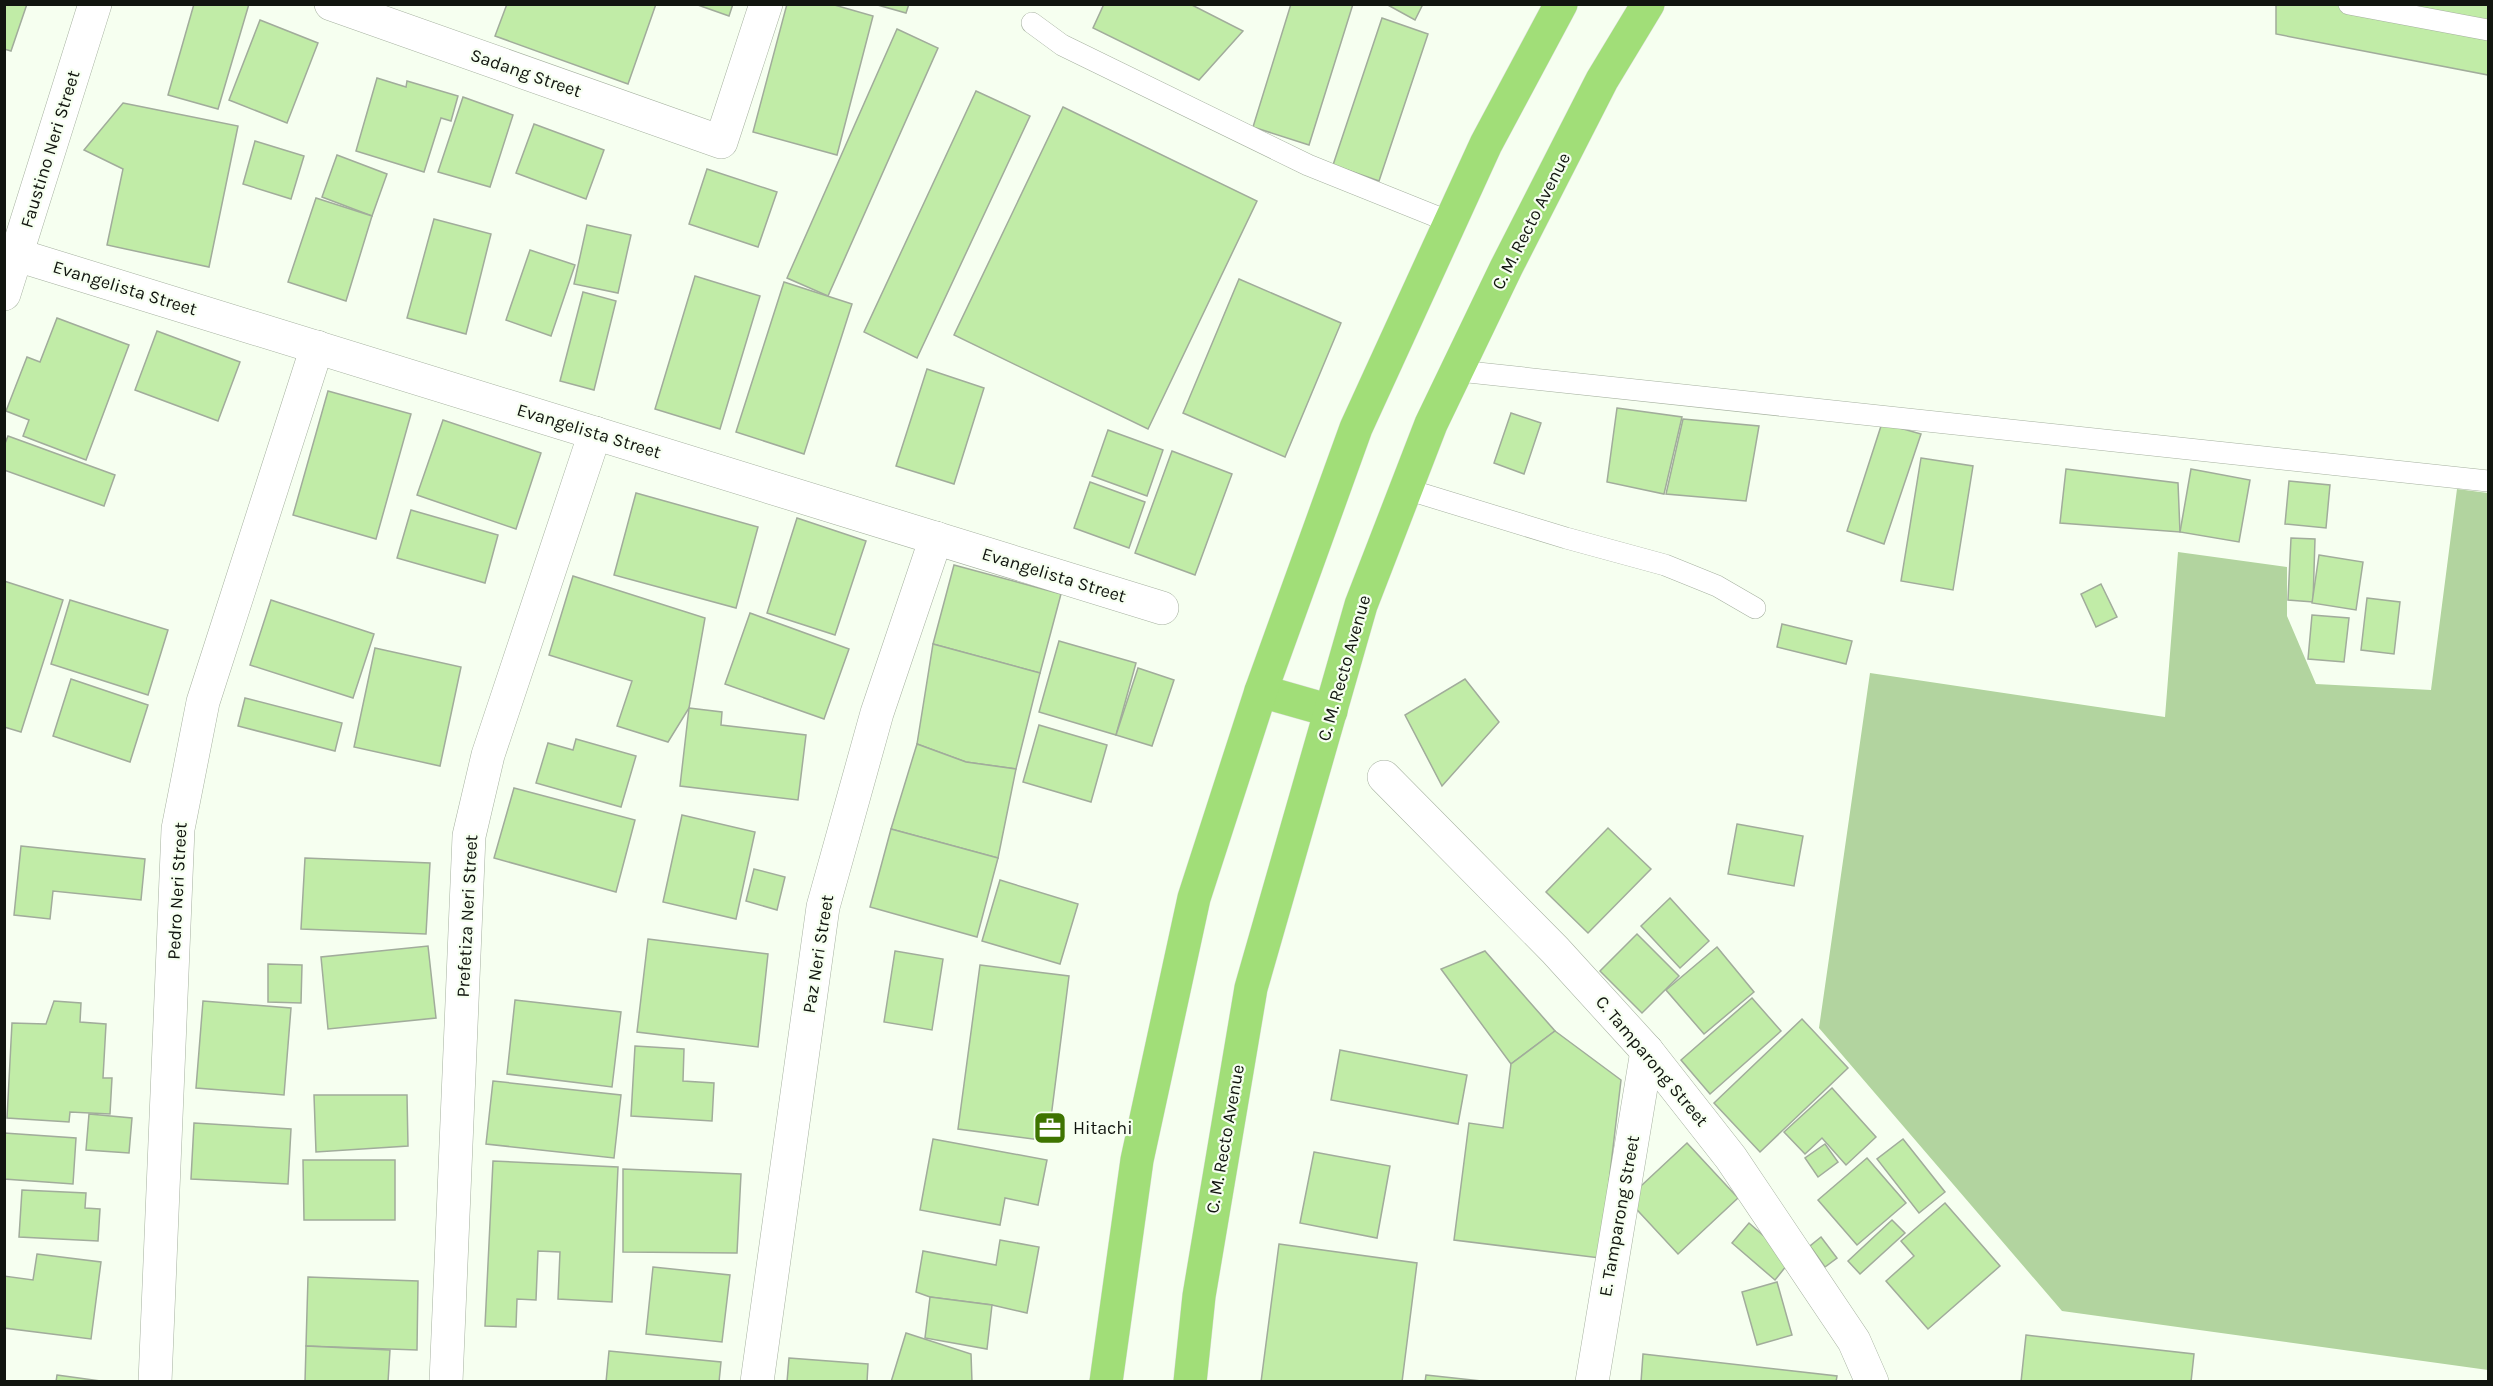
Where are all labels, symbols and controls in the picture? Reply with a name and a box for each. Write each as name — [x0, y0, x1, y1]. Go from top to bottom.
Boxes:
street label: Sadang Street — [468, 44, 585, 102]
street label: Faustino Neri Street — [16, 67, 84, 230]
street label: C. M. Recto Avenue — [1487, 149, 1575, 293]
street label: Evangelista Street — [50, 256, 200, 320]
street label: Evangelista Street — [514, 399, 664, 463]
street label: Evangelista Street — [979, 543, 1129, 607]
street label: C. M. Recto Avenue — [1313, 592, 1375, 744]
street label: Pedro Neri Street — [162, 821, 192, 960]
street label: Prefetiza Neri Street — [452, 834, 482, 998]
street label: Paz Neri Street — [798, 893, 838, 1015]
street label: C. Tamparong Street — [1591, 991, 1713, 1131]
street label: C. M. Recto Avenue — [1201, 1063, 1249, 1215]
office icon: Hitachi — [1032, 1110, 1068, 1146]
place label: Hitachi — [1073, 1117, 1133, 1139]
street label: E. Tamparong Street — [1594, 1133, 1644, 1298]

